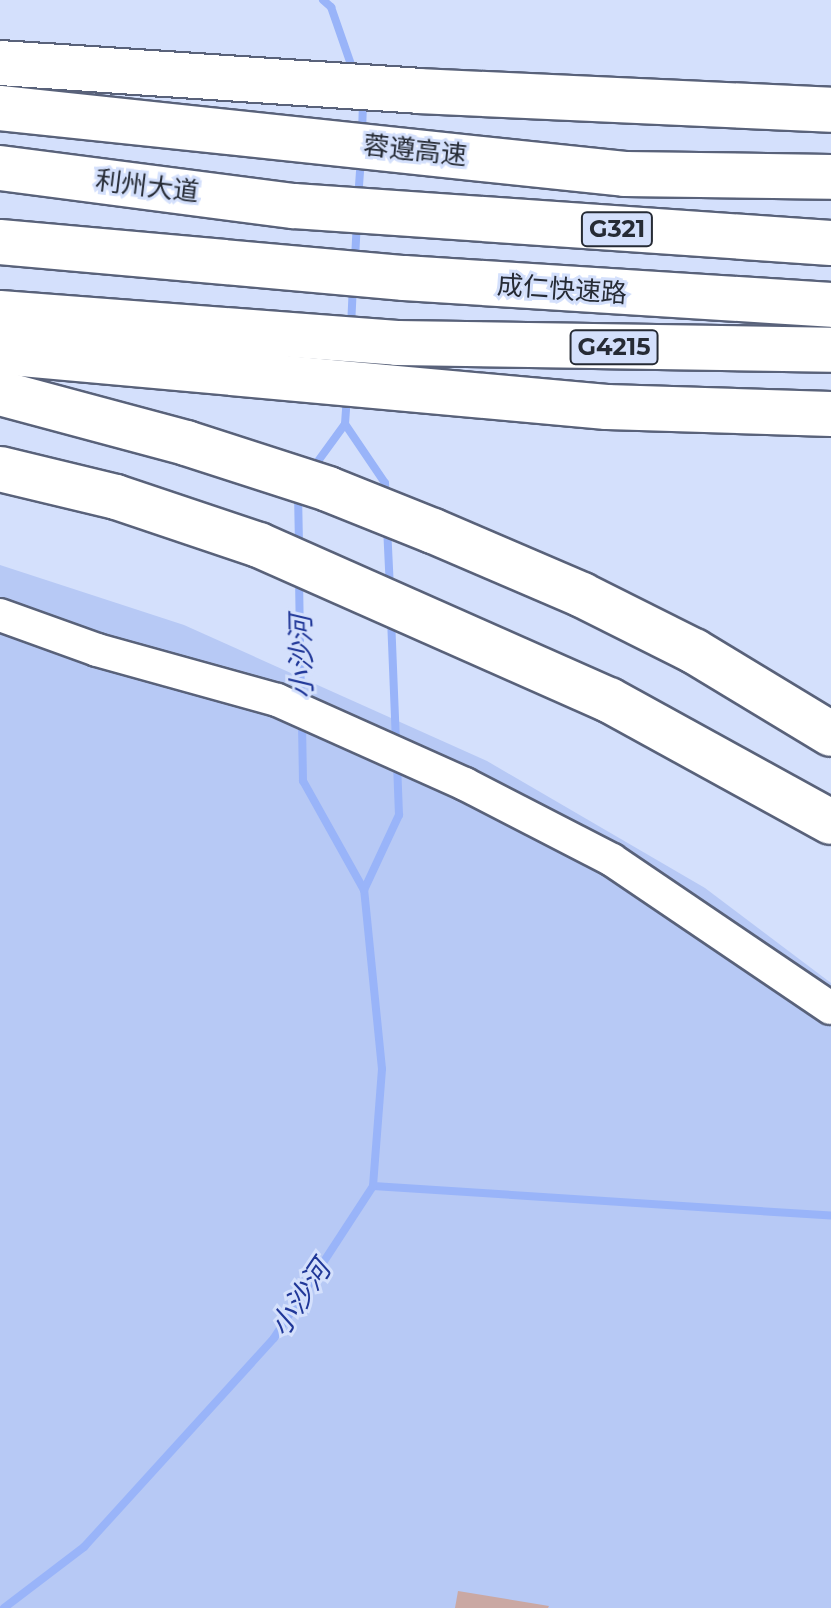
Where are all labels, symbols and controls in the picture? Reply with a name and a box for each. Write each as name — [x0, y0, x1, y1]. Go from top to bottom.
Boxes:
street label: 蓉遵高速 — [362, 130, 468, 172]
street label: 利州大道 — [93, 165, 201, 209]
road number: G321 — [579, 209, 655, 249]
street label: 成仁快速路 — [496, 270, 628, 310]
road number: G4215 — [568, 327, 660, 367]
water label: 小沙河 — [283, 615, 319, 699]
water label: 小沙河 — [263, 1254, 337, 1342]

